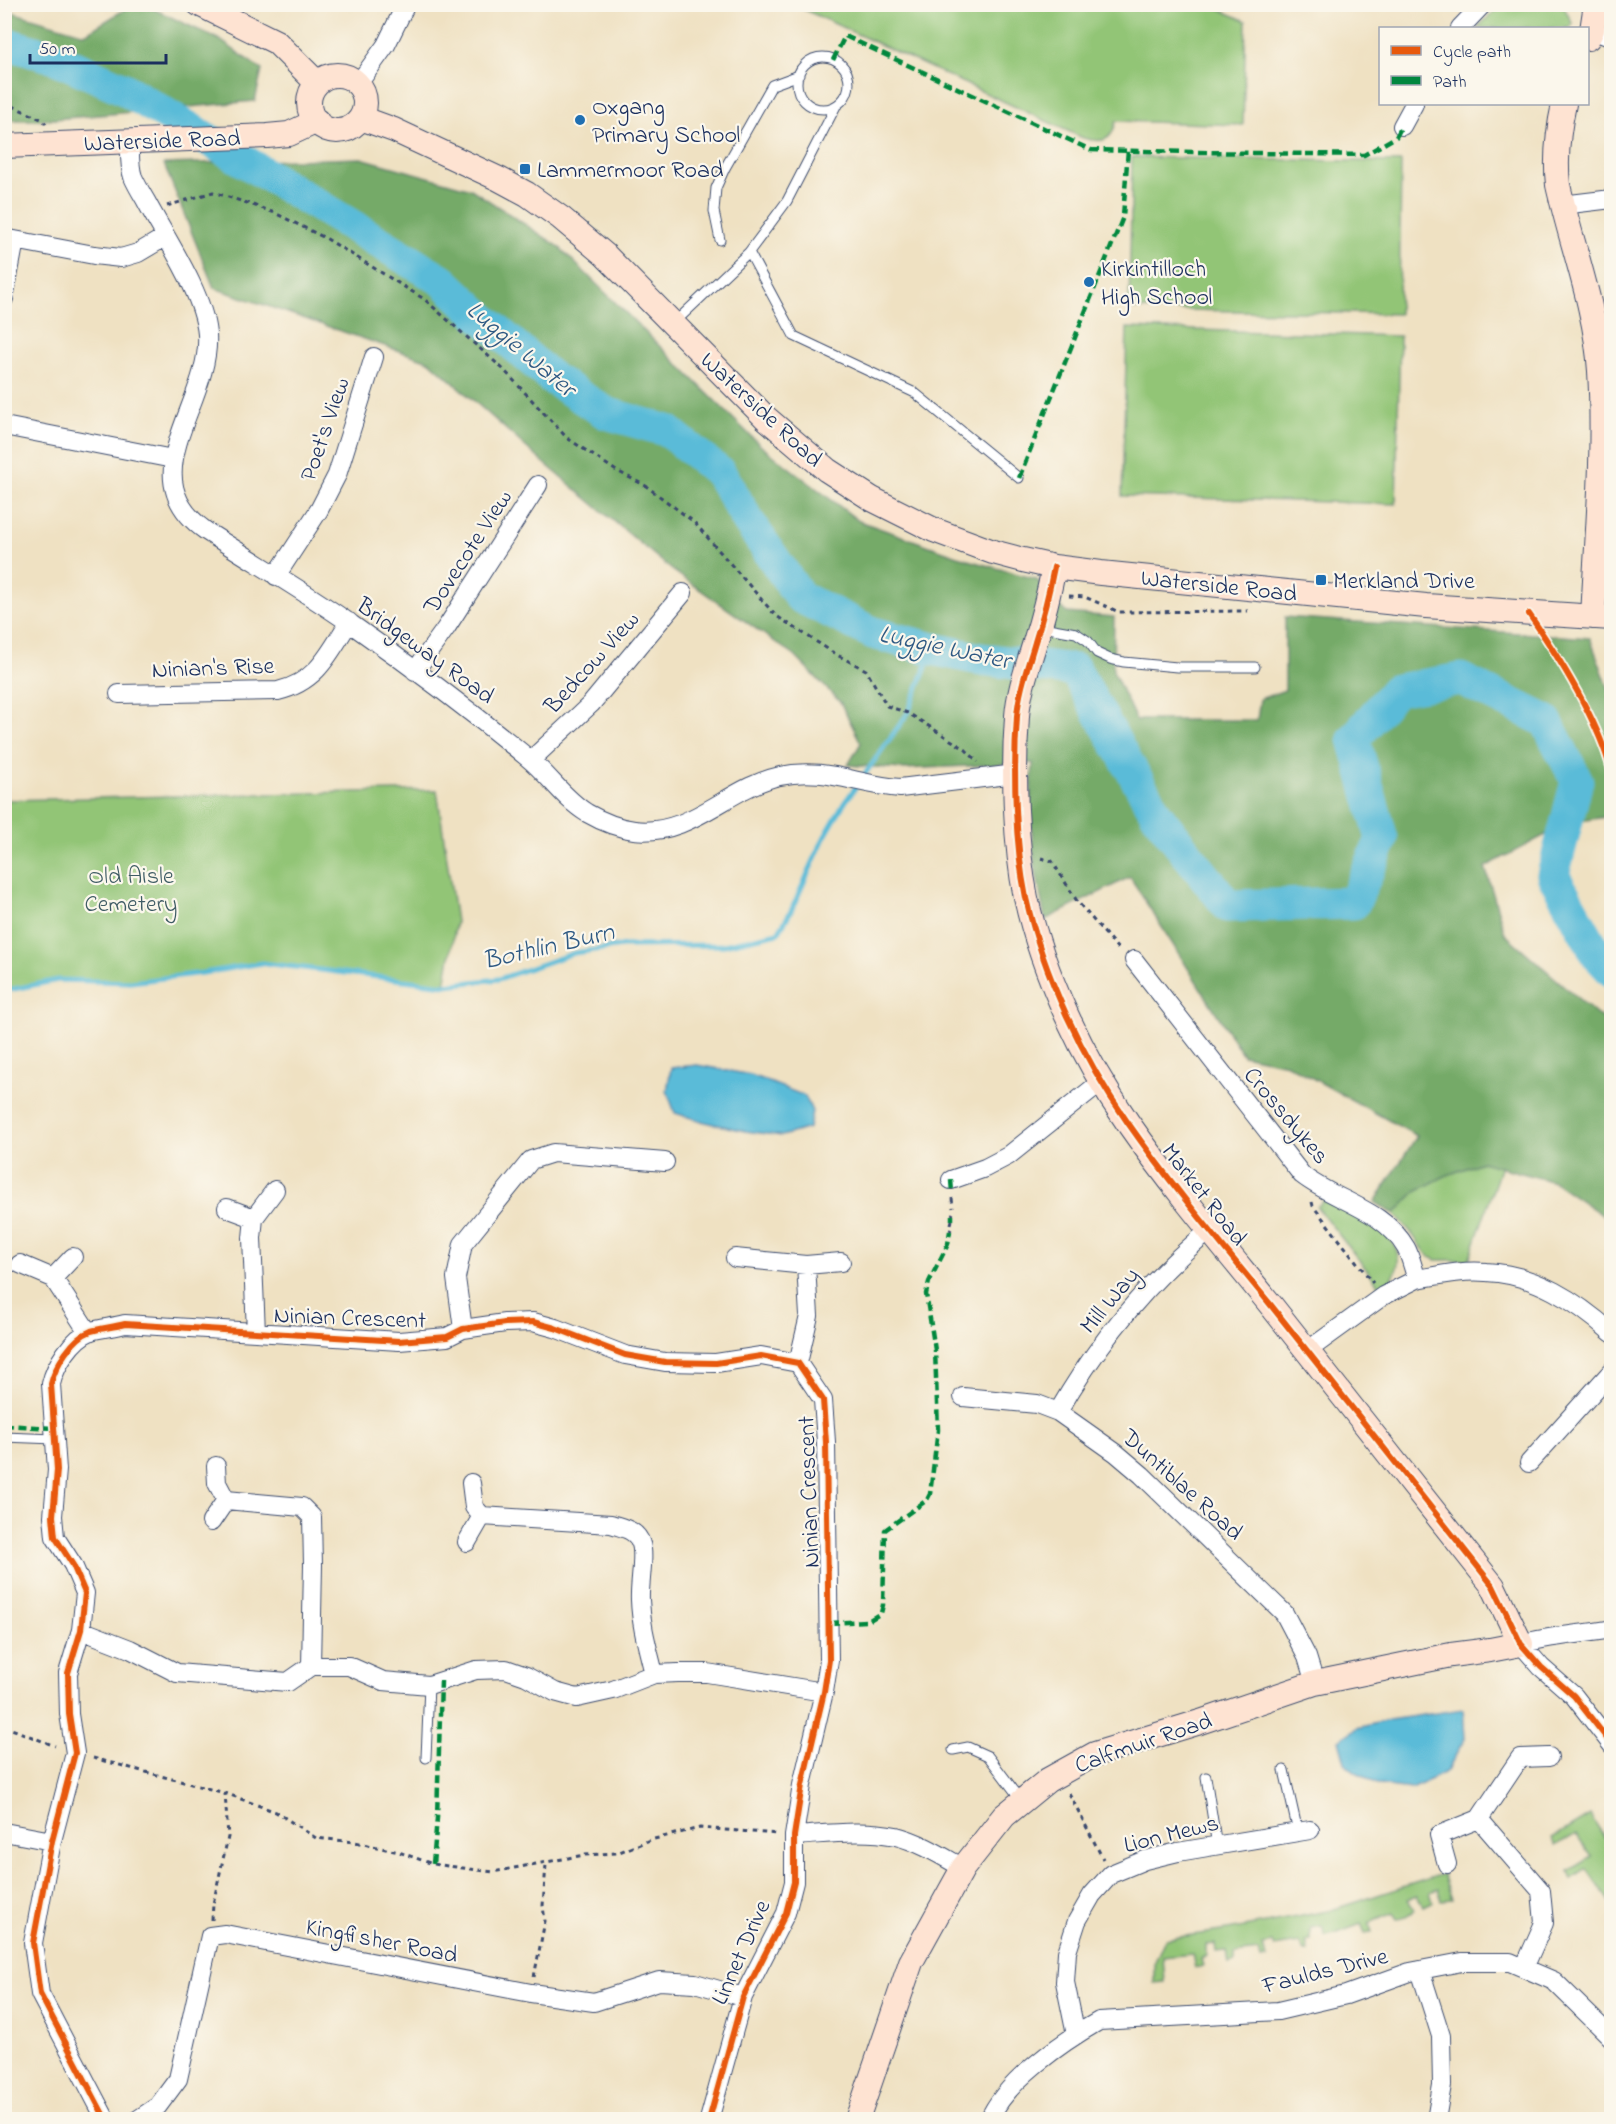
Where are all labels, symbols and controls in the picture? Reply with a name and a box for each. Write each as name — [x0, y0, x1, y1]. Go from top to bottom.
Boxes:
scale bar — [30, 27, 166, 65]
legend — [1379, 27, 1589, 105]
text: 50 m — [39, 37, 76, 63]
text: Cycle path — [1433, 40, 1511, 66]
text: Path — [1433, 70, 1467, 96]
place label: Oxgang Primary School — [592, 91, 740, 155]
marker: Oxgang Primary School — [573, 113, 587, 127]
street label: Waterside Road — [83, 122, 242, 163]
place label: Lammermoor Road — [537, 154, 724, 189]
marker: Lammermoor Road — [518, 162, 532, 176]
place label: Kirkintilloch High School — [1101, 253, 1212, 316]
marker: Kirkintilloch High School — [1082, 275, 1096, 289]
water label: Luggie Water — [457, 293, 586, 410]
street label: Waterside Road — [691, 345, 830, 477]
street label: Poet's View — [292, 373, 360, 486]
street label: Dovecote View — [415, 483, 522, 622]
street label: Waterside Road — [1139, 562, 1299, 613]
place label: Merkland Drive — [1333, 565, 1475, 600]
marker: Merkland Drive — [1314, 573, 1328, 587]
street label: Bridgeway Road — [347, 589, 501, 715]
street label: Bedcow View — [536, 604, 649, 724]
water label: Luggie Water — [875, 616, 1016, 682]
street label: Ninian's Rise — [151, 650, 275, 689]
park label: Old Aisle Cemetery — [85, 860, 177, 924]
water label: Bothlin Burn — [479, 914, 619, 981]
street label: Crossdykes — [1233, 1060, 1336, 1174]
street label: Market Road — [1152, 1136, 1255, 1255]
street label: Mill Way — [1072, 1261, 1150, 1343]
street label: Ninian Crescent — [273, 1299, 427, 1340]
street label: Ninian Crescent — [790, 1415, 831, 1569]
street label: Duntiblae Road — [1112, 1421, 1250, 1551]
street label: Calfmuir Road — [1071, 1704, 1218, 1784]
street label: Lion Mews — [1120, 1807, 1223, 1864]
street label: Linnet Drive — [704, 1895, 781, 2011]
street label: Kingfisher Road — [303, 1911, 461, 1974]
street label: Faulds Drive — [1258, 1940, 1392, 2005]

